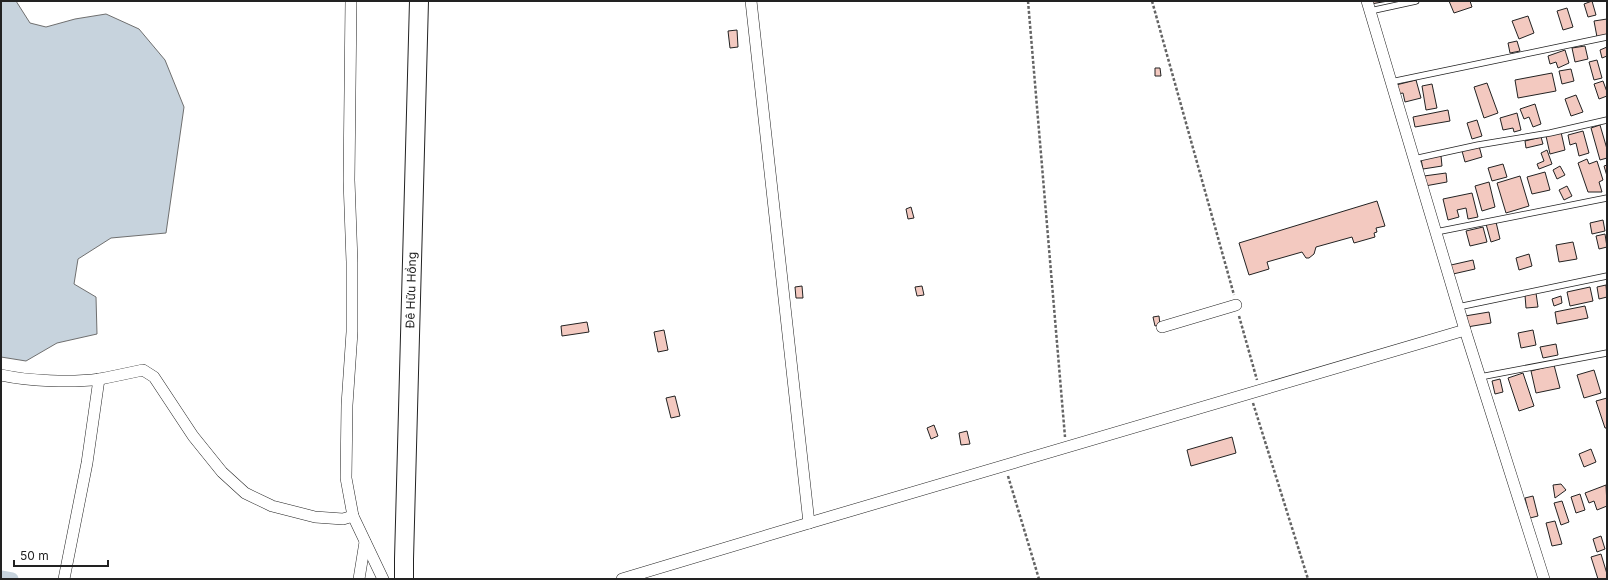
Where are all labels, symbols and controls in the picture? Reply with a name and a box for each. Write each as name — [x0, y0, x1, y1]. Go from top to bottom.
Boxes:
street label: Đê Hữu Hồng — [402, 252, 419, 329]
scale bar — [14, 542, 108, 568]
text: 50 m — [20, 548, 49, 563]

